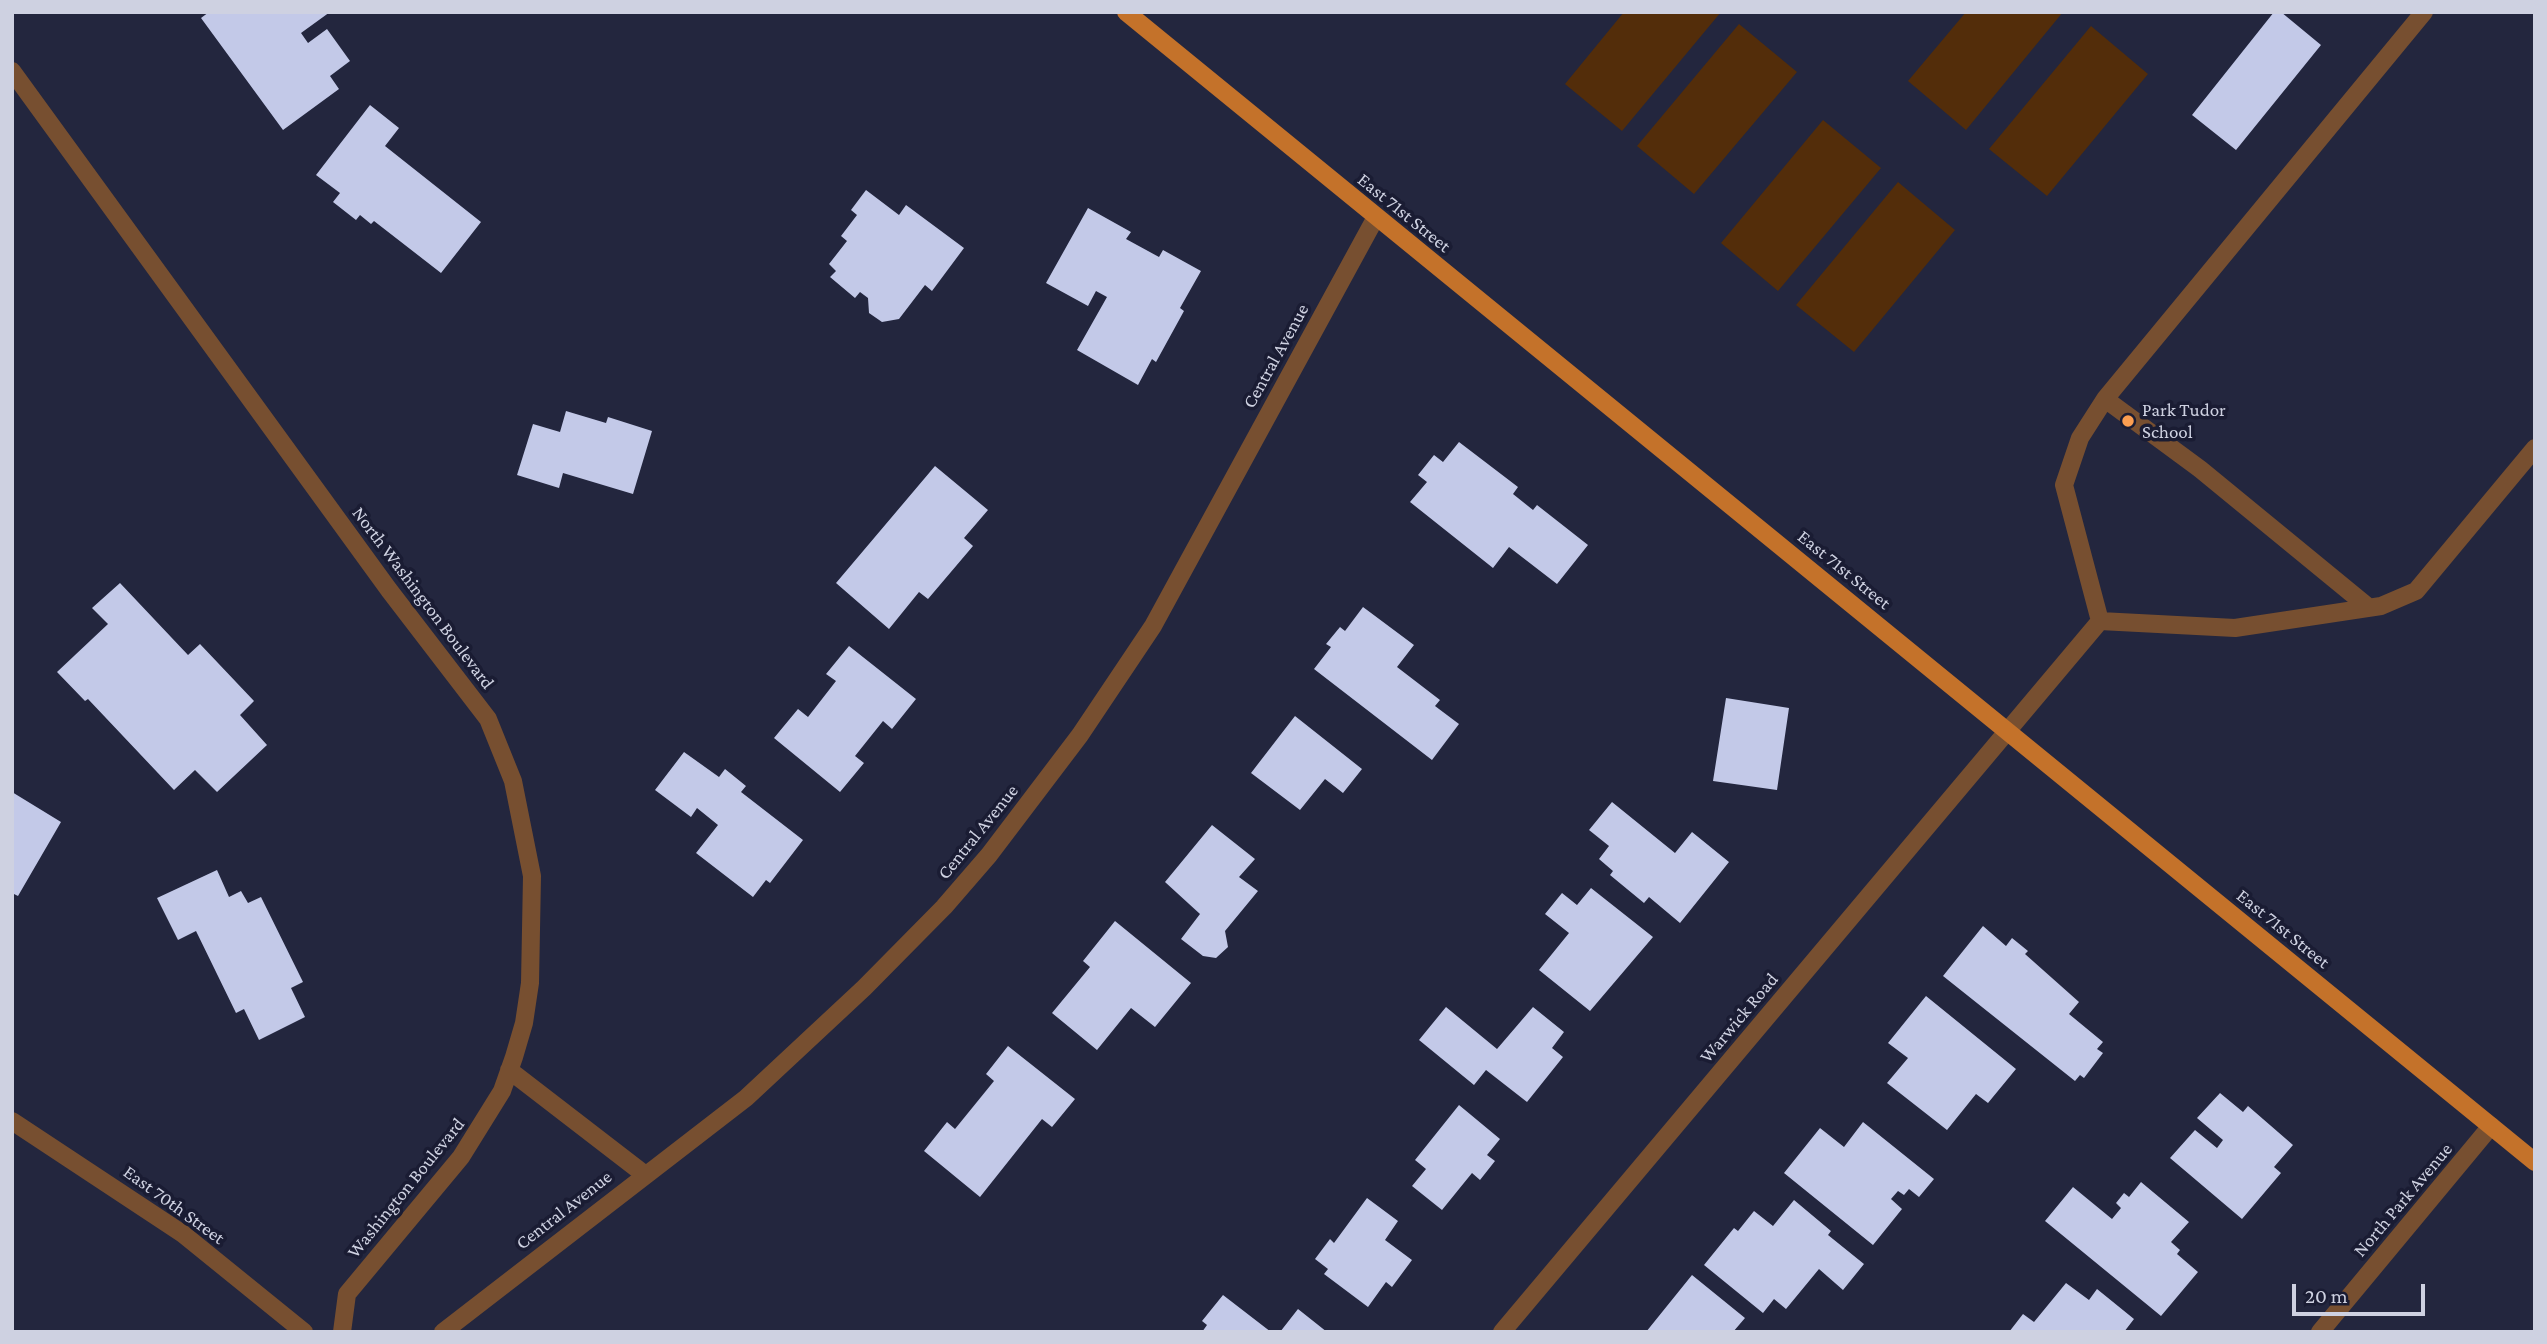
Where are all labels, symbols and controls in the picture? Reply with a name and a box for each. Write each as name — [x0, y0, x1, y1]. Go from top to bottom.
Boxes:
street label: East 71st Street — [1353, 168, 1455, 258]
street label: Central Avenue — [1238, 300, 1314, 412]
place label: Park Tudor School — [2142, 399, 2226, 443]
marker: Park Tudor School — [2120, 413, 2136, 429]
street label: North Washington Boulevard — [347, 502, 499, 694]
street label: East 71st Street — [1793, 525, 1895, 615]
street label: Central Avenue — [933, 780, 1023, 884]
street label: East 71st Street — [2232, 884, 2334, 974]
street label: Warwick Road — [1695, 969, 1783, 1067]
street label: Washington Boulevard — [342, 1113, 470, 1263]
street label: North Park Avenue — [2349, 1138, 2457, 1262]
street label: East 70th Street — [119, 1160, 229, 1250]
street label: Central Avenue — [511, 1165, 617, 1255]
scale bar — [2295, 1270, 2428, 1314]
text: 20 m — [2305, 1284, 2348, 1308]

